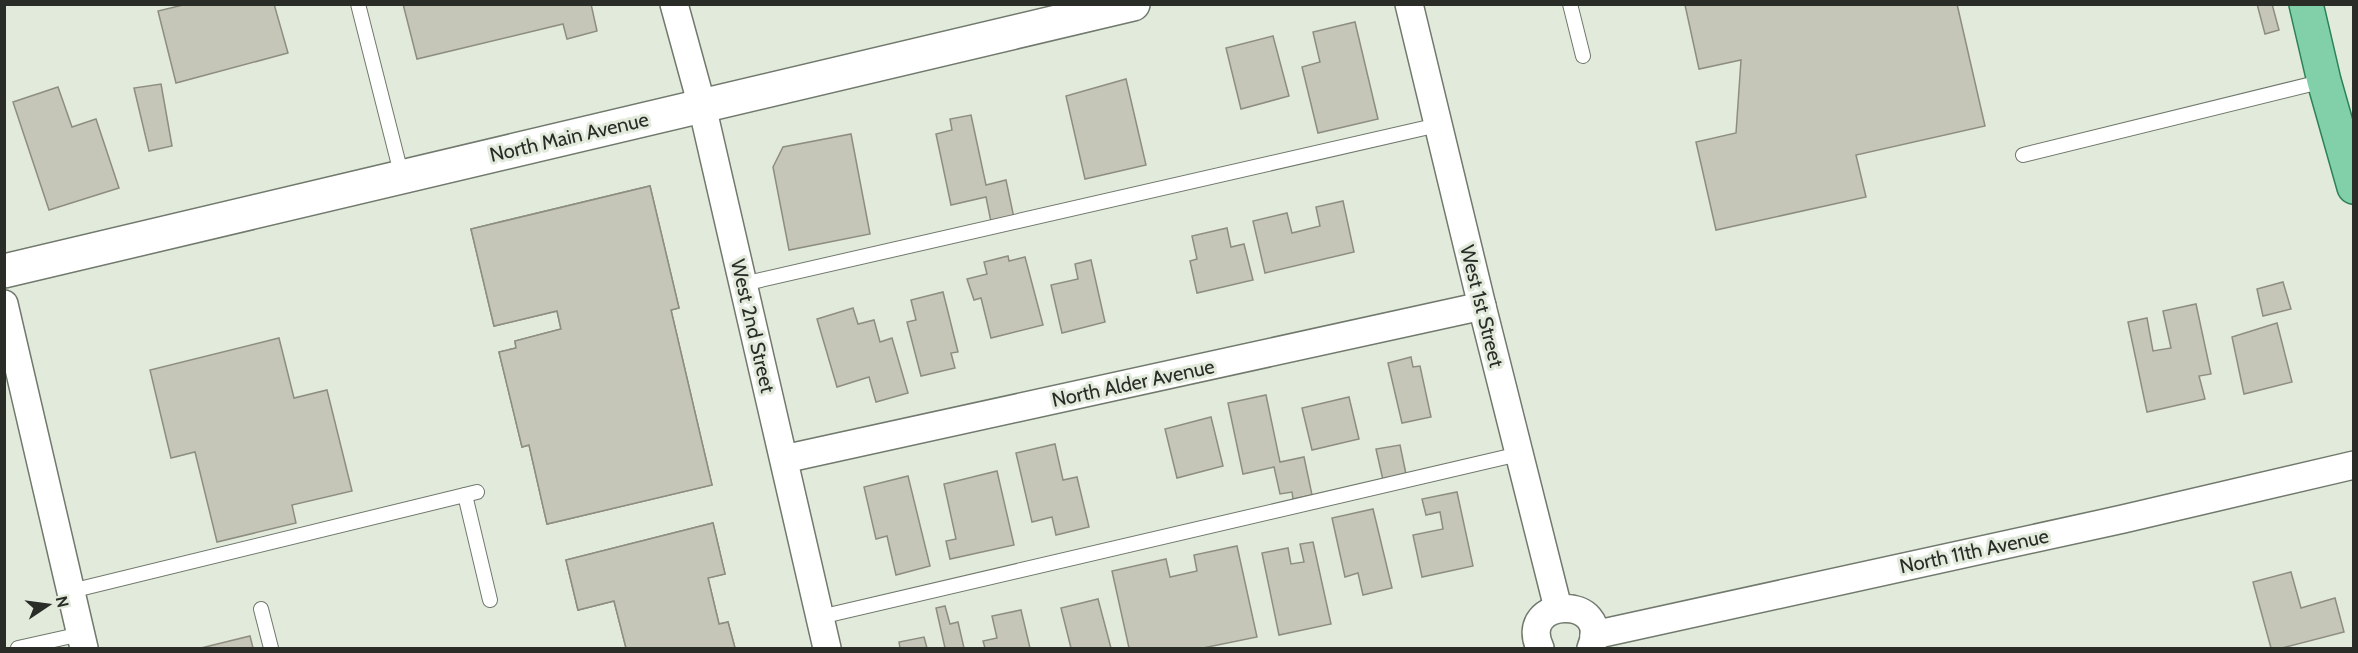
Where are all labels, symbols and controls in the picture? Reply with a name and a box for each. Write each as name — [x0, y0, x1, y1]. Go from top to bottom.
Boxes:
street label: North Main Avenue — [487, 107, 651, 167]
street label: West 1st Street — [1455, 242, 1509, 370]
street label: West 2nd Street — [726, 257, 780, 395]
street label: North Alder Avenue — [1050, 354, 1216, 412]
street label: North 11th Avenue — [1897, 523, 2051, 579]
north arrow — [18, 575, 78, 635]
text: N — [52, 594, 73, 609]

